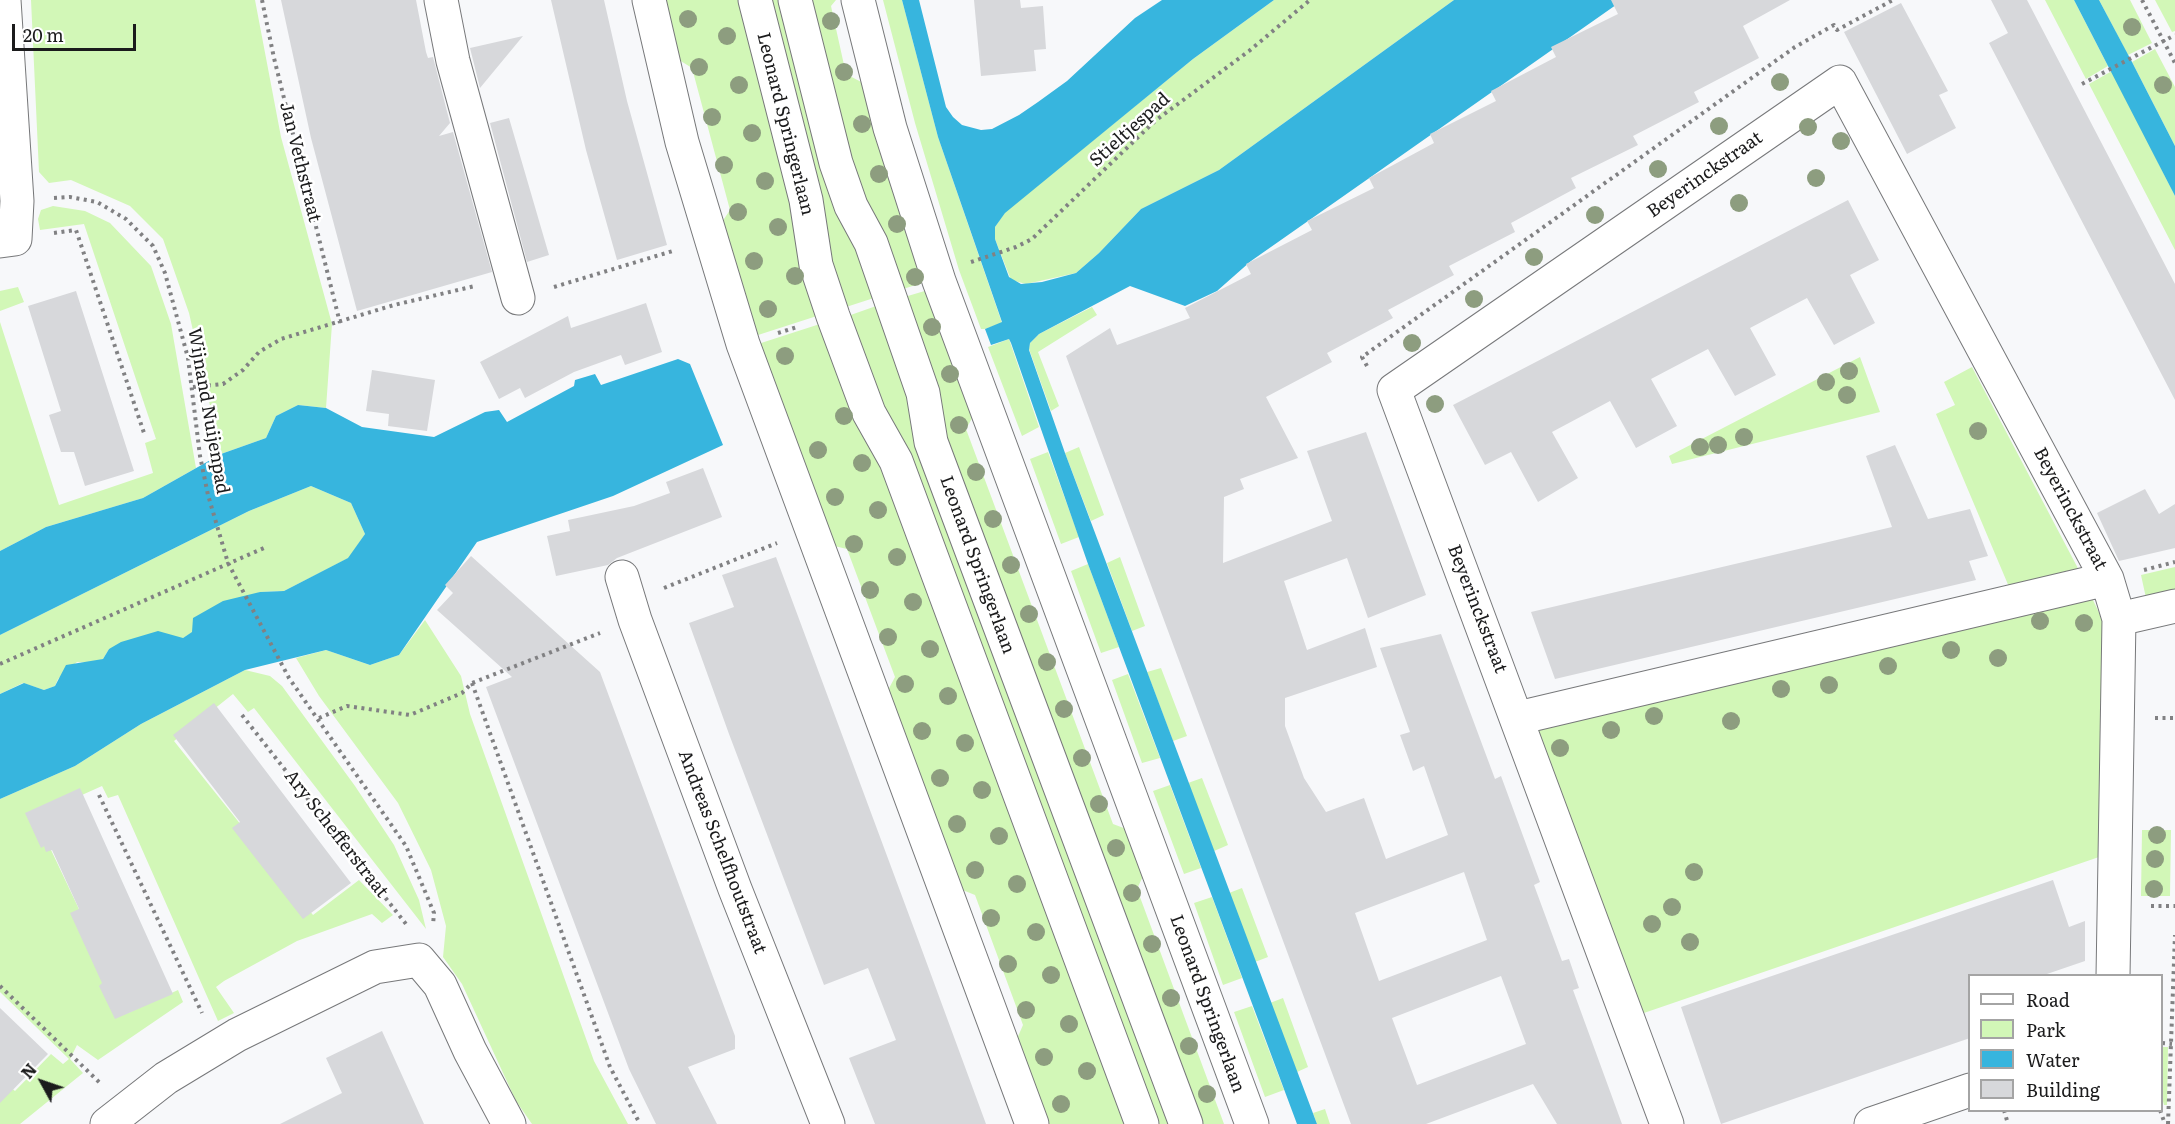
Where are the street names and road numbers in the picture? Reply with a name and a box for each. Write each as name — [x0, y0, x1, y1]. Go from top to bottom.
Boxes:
street label: Leonard Springerlaan — [752, 30, 818, 218]
street label: Stieltjespad — [1085, 88, 1175, 172]
street label: Jan Vethstraat — [275, 100, 325, 224]
street label: Beyerinckstraat — [1643, 127, 1767, 223]
street label: Wijnand Nuijenpad — [183, 326, 233, 496]
street label: Beyerinckstraat — [2029, 444, 2111, 574]
street label: Leonard Springerlaan — [935, 473, 1019, 657]
street label: Beyerinckstraat — [1443, 542, 1511, 676]
street label: Andreas Schelfhoutstraat — [673, 747, 771, 957]
street label: Ary Schefferstraat — [279, 766, 393, 902]
street label: Leonard Springerlaan — [1165, 912, 1249, 1096]

